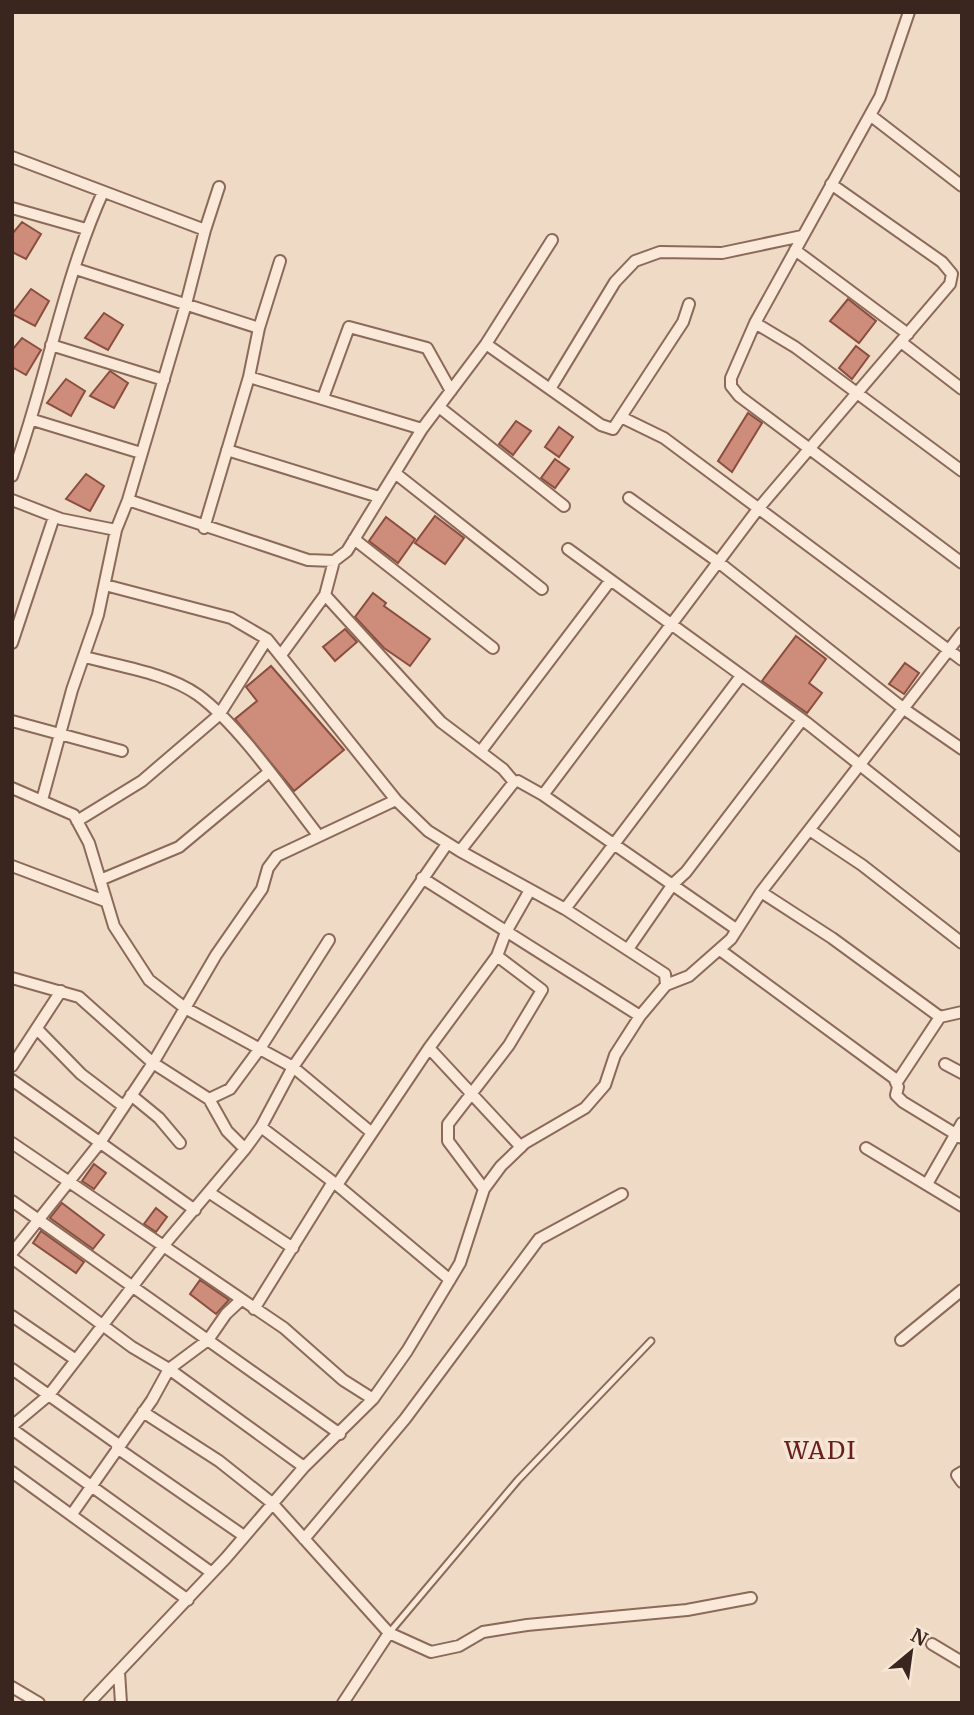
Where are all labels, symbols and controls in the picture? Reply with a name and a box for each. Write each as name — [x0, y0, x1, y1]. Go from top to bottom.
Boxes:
district label: WADI — [783, 1435, 858, 1466]
north arrow — [876, 1617, 946, 1687]
text: N — [907, 1623, 932, 1651]

